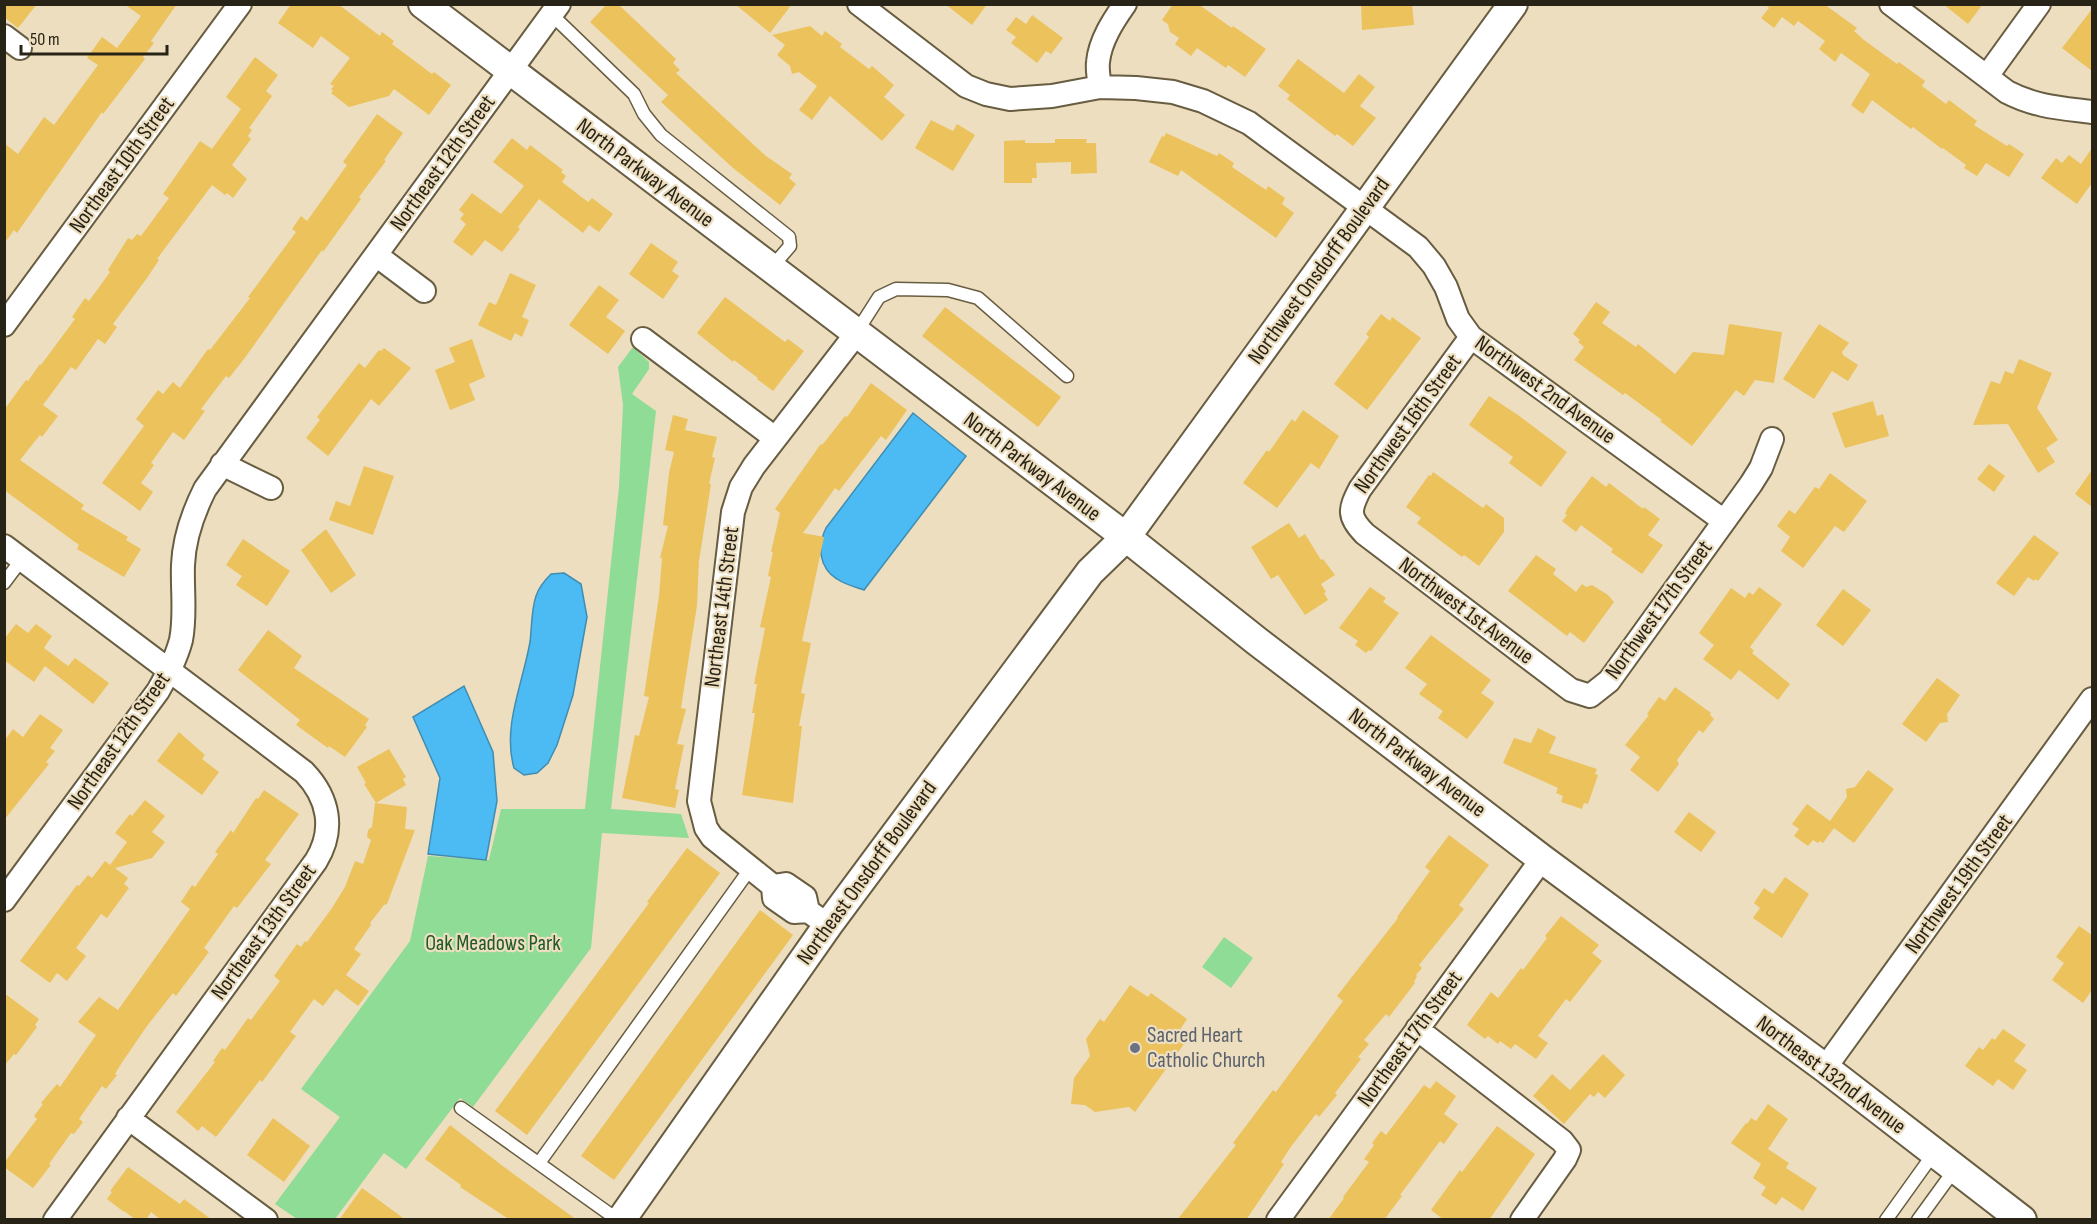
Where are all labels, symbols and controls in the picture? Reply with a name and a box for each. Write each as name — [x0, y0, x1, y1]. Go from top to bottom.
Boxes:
scale bar — [21, 18, 166, 56]
text: 50 m — [30, 29, 60, 50]
street label: Northeast 12th Street — [385, 89, 502, 236]
street label: Northeast 10th Street — [63, 91, 181, 238]
street label: North Parkway Avenue — [571, 113, 719, 233]
street label: Northwest Onsdorff Boulevard — [1242, 172, 1396, 370]
street label: Northwest 2nd Avenue — [1469, 330, 1621, 450]
street label: Northwest 16th Street — [1348, 349, 1468, 499]
street label: North Parkway Avenue — [958, 407, 1106, 527]
street label: Northeast 14th Street — [699, 525, 745, 689]
street label: Northwest 17th Street — [1600, 535, 1719, 685]
street label: Northwest 1st Avenue — [1393, 552, 1539, 670]
street label: Northeast 12th Street — [62, 667, 177, 815]
street label: North Parkway Avenue — [1343, 703, 1491, 823]
street label: Northeast Onsdorff Boulevard — [791, 776, 943, 970]
street label: Northwest 19th Street — [1899, 809, 2019, 959]
street label: Northeast 13th Street — [206, 859, 323, 1005]
park label: Oak Meadows Park — [425, 930, 561, 957]
street label: Northeast 17th Street — [1352, 966, 1468, 1112]
street label: Northeast 132nd Avenue — [1751, 1010, 1911, 1140]
place label: Sacred Heart Catholic Church — [1147, 1022, 1265, 1074]
marker: Sacred Heart Catholic Church — [1128, 1041, 1142, 1055]

